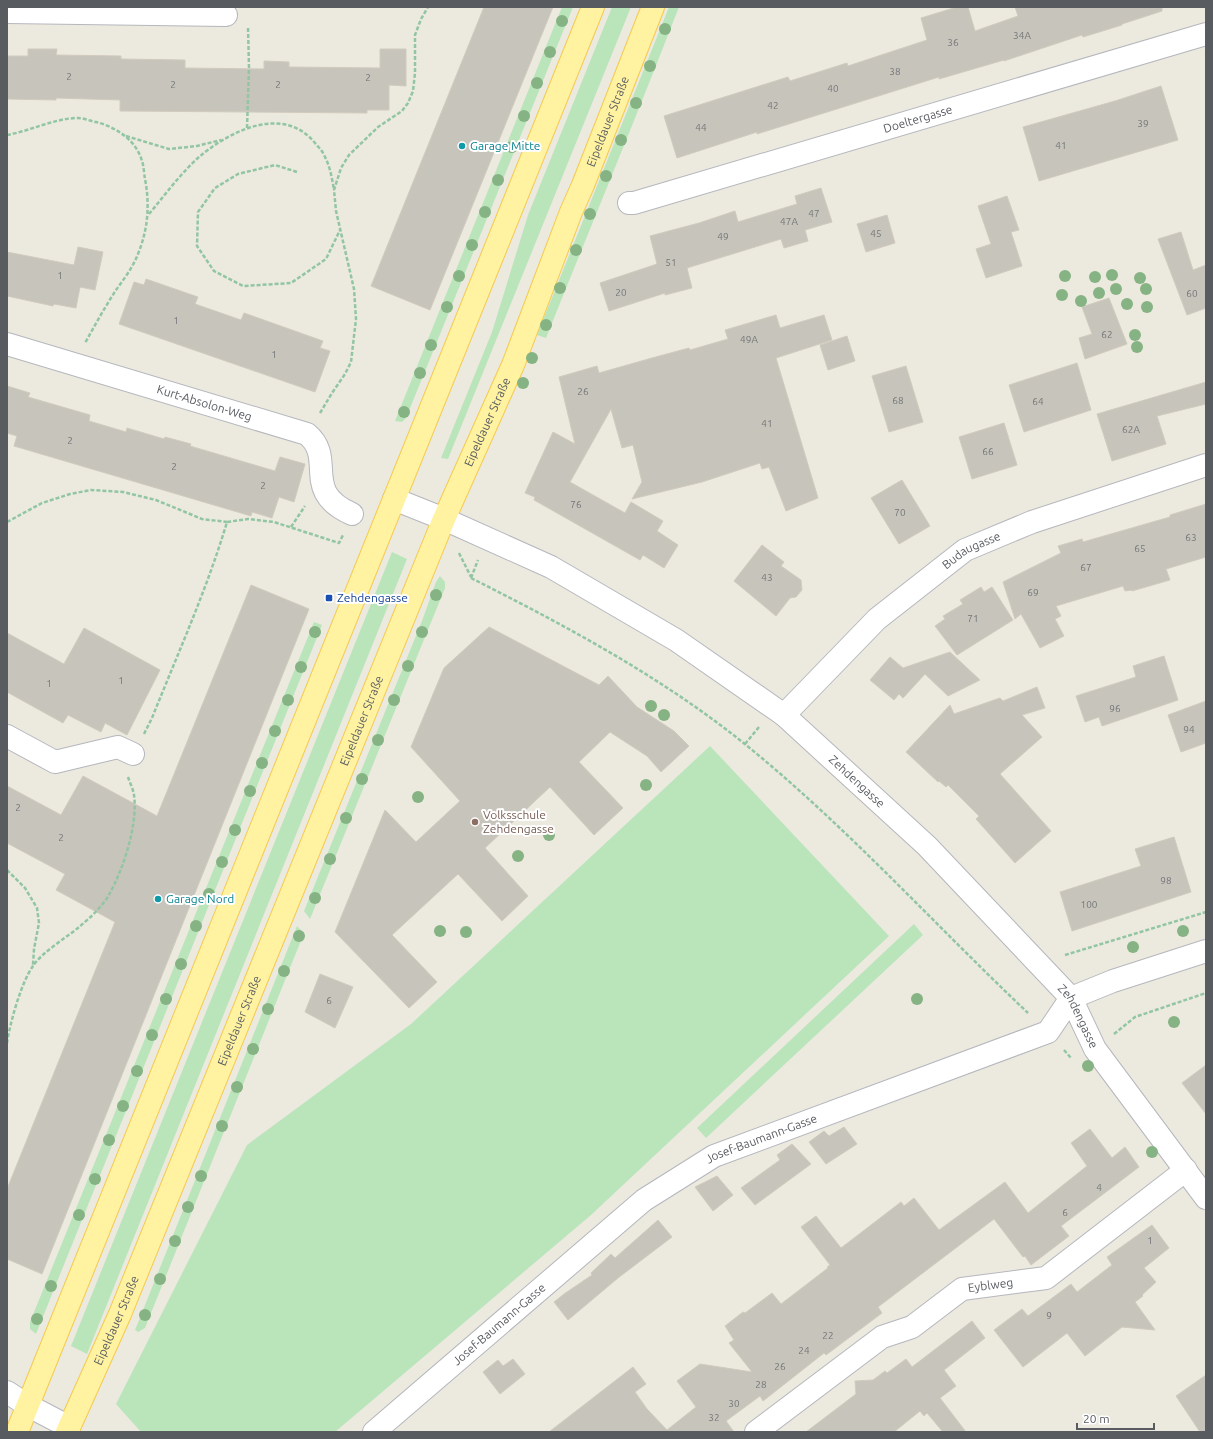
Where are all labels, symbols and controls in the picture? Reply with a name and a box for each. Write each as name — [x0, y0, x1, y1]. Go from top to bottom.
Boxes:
house number: 34A — [1013, 30, 1031, 41]
house number: 36 — [947, 37, 959, 48]
house number: 38 — [889, 66, 901, 77]
house number: 2 — [66, 71, 72, 82]
house number: 2 — [365, 72, 371, 83]
street label: Eipeldauer Straße — [584, 74, 631, 168]
house number: 2 — [170, 79, 176, 90]
house number: 2 — [275, 79, 281, 90]
house number: 40 — [827, 83, 839, 94]
house number: 42 — [767, 100, 779, 111]
street label: Doeltergasse — [882, 102, 954, 135]
house number: 39 — [1137, 118, 1149, 129]
house number: 44 — [695, 122, 707, 133]
place label: Garage Mitte — [470, 139, 540, 152]
house number: 41 — [1055, 140, 1067, 151]
marker: Garage Mitte — [457, 141, 467, 151]
house number: 47 — [808, 208, 820, 219]
house number: 47A — [780, 216, 798, 227]
house number: 45 — [870, 228, 882, 239]
house number: 49 — [717, 231, 729, 242]
house number: 51 — [665, 257, 677, 268]
house number: 1 — [57, 270, 63, 281]
house number: 20 — [615, 287, 627, 298]
house number: 60 — [1186, 288, 1198, 299]
house number: 1 — [173, 315, 179, 326]
house number: 62 — [1101, 329, 1113, 340]
house number: 49A — [740, 334, 758, 345]
house number: 1 — [271, 349, 277, 360]
street label: Eipeldauer Straße — [461, 375, 513, 468]
street label: Kurt-Absolon-Weg — [155, 382, 254, 423]
house number: 26 — [577, 386, 589, 397]
house number: 68 — [892, 395, 904, 406]
house number: 64 — [1032, 396, 1044, 407]
house number: 41 — [761, 418, 773, 429]
house number: 62A — [1122, 424, 1140, 435]
house number: 2 — [67, 435, 73, 446]
house number: 66 — [982, 446, 994, 457]
house number: 2 — [171, 461, 177, 472]
house number: 2 — [260, 480, 266, 491]
house number: 76 — [570, 499, 582, 510]
house number: 70 — [894, 507, 906, 518]
street label: Budaugasse — [940, 529, 1002, 571]
house number: 63 — [1185, 532, 1197, 543]
house number: 65 — [1134, 543, 1146, 554]
house number: 67 — [1080, 562, 1092, 573]
house number: 43 — [761, 572, 773, 583]
house number: 69 — [1027, 587, 1039, 598]
place label: Zehdengasse — [337, 591, 408, 604]
marker: Zehdengasse — [324, 593, 334, 603]
house number: 71 — [967, 613, 979, 624]
street label: Eipeldauer Straße — [337, 674, 385, 767]
house number: 1 — [118, 675, 124, 686]
house number: 1 — [46, 678, 52, 689]
house number: 96 — [1109, 703, 1121, 714]
house number: 94 — [1183, 724, 1195, 735]
street label: Zehdengasse — [827, 753, 888, 810]
house number: 2 — [15, 802, 21, 813]
place label: Volksschule Zehdengasse — [483, 808, 554, 835]
marker: Volksschule Zehdengasse — [470, 817, 480, 827]
house number: 2 — [58, 832, 64, 843]
house number: 98 — [1160, 875, 1172, 886]
place label: Garage Nord — [166, 892, 234, 905]
marker: Garage Nord — [153, 894, 163, 904]
house number: 100 — [1081, 899, 1098, 910]
street label: Eipeldauer Straße — [215, 974, 263, 1068]
street label: Zehdengasse — [1056, 981, 1101, 1050]
house number: 6 — [326, 995, 332, 1006]
street label: Josef-Baumann-Gasse — [703, 1111, 819, 1166]
house number: 4 — [1096, 1182, 1102, 1193]
house number: 6 — [1062, 1207, 1068, 1218]
house number: 1 — [1147, 1235, 1153, 1246]
street label: Eipeldauer Straße — [91, 1274, 141, 1367]
street label: Eyblweg — [967, 1275, 1014, 1294]
street label: Josef-Baumann-Gasse — [450, 1281, 548, 1368]
house number: 9 — [1046, 1310, 1052, 1321]
house number: 22 — [822, 1330, 834, 1341]
house number: 24 — [798, 1345, 810, 1356]
house number: 26 — [774, 1361, 786, 1372]
house number: 28 — [755, 1379, 767, 1390]
house number: 30 — [728, 1398, 740, 1409]
scale bar — [1077, 1405, 1154, 1431]
house number: 32 — [708, 1412, 720, 1423]
text: 20 m — [1083, 1412, 1110, 1425]

